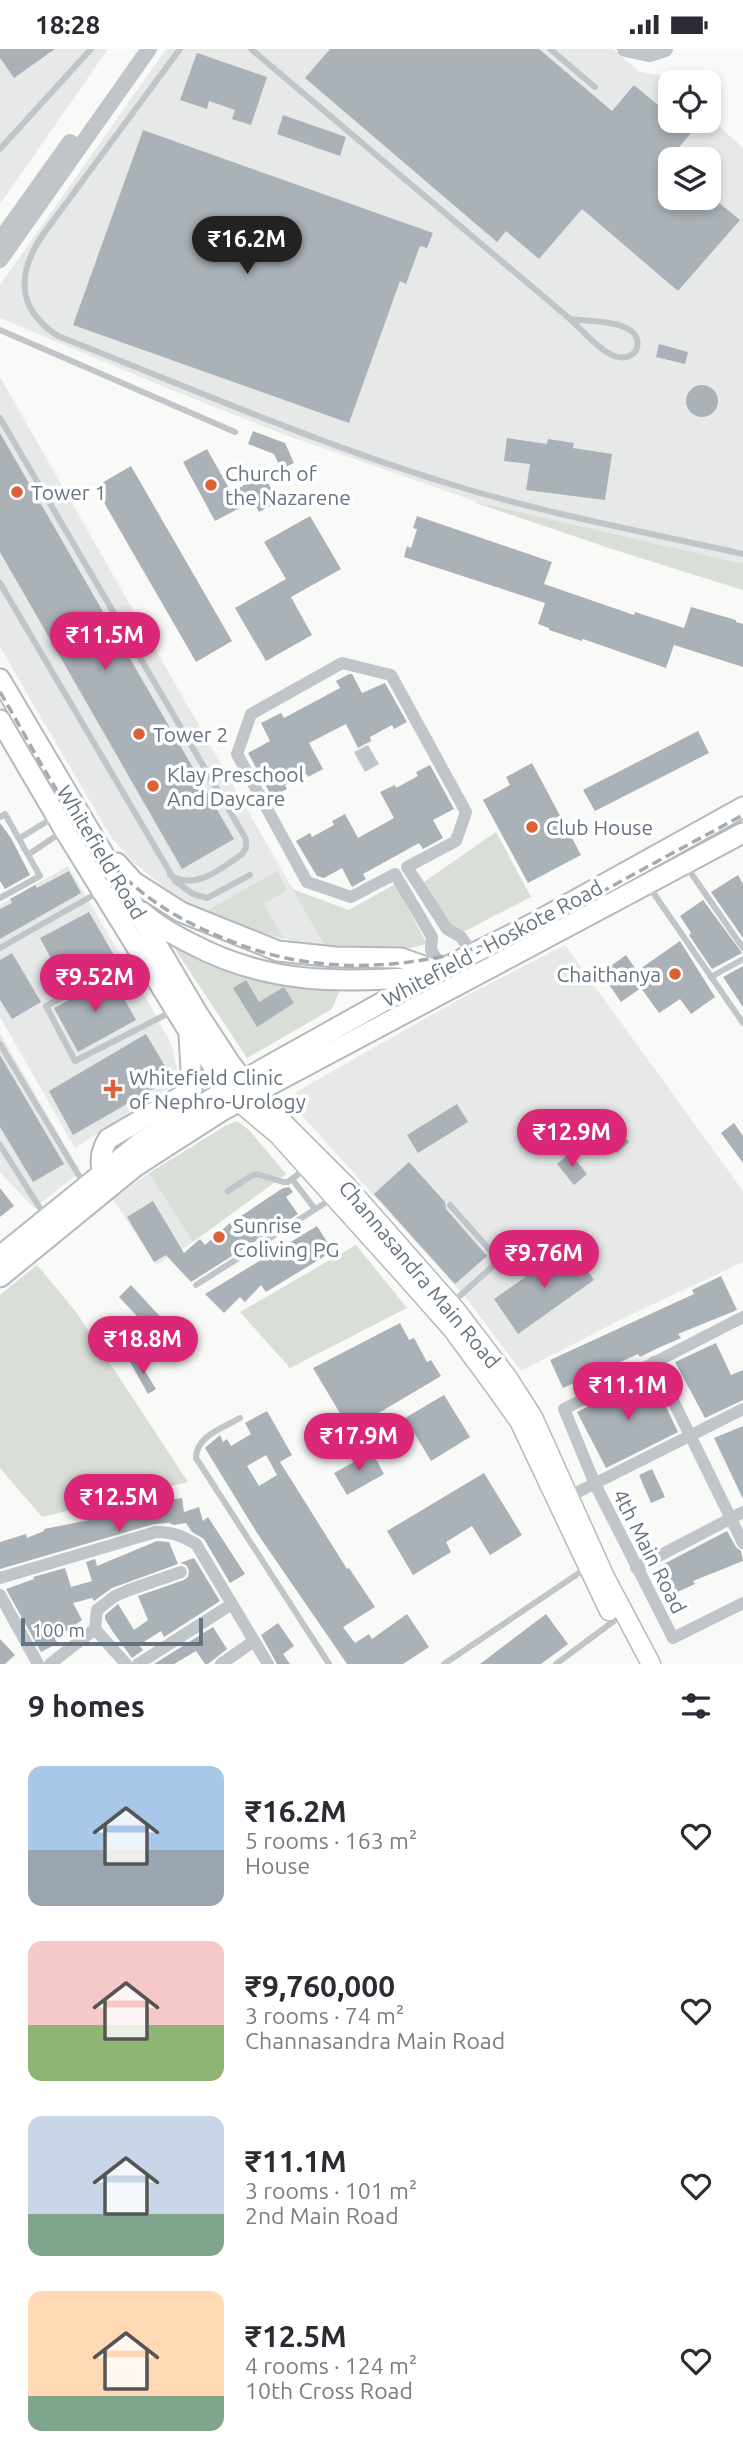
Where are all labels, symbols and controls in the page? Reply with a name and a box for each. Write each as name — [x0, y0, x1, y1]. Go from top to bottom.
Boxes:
text: 18:28 — [35, 10, 100, 39]
map controls — [658, 70, 721, 210]
button: locate — [658, 70, 721, 133]
button: layers — [658, 147, 721, 210]
pin: ₹16.2M — [190, 217, 304, 276]
text: ₹16.2M — [208, 226, 286, 251]
place label: Church of the Nazarene — [225, 461, 351, 509]
marker: Church of the Nazarene — [203, 477, 219, 493]
place label: Tower 1 — [31, 480, 106, 504]
marker: Tower 1 — [9, 484, 25, 500]
pin: ₹11.5M — [48, 613, 162, 672]
text: ₹11.5M — [66, 622, 144, 647]
place label: Tower 2 — [153, 722, 228, 746]
marker: Tower 2 — [131, 726, 147, 742]
place label: Klay Preschool And Daycare — [167, 762, 304, 810]
marker: Klay Preschool And Daycare — [145, 778, 161, 794]
street label: Whitefield Road — [53, 781, 151, 923]
place label: Club House — [546, 815, 653, 839]
marker: Club House — [524, 819, 540, 835]
street label: Whitefield - Hoskote Road — [378, 875, 606, 1011]
pin: ₹9.52M — [38, 955, 152, 1014]
place label: Chaithanya — [556, 962, 661, 986]
text: ₹9.52M — [56, 964, 134, 989]
marker: Chaithanya — [667, 966, 683, 982]
place label: Whitefield Clinic of Nephro-Urology — [129, 1065, 306, 1113]
marker: Whitefield Clinic of Nephro-Urology — [103, 1079, 123, 1099]
pin: ₹12.9M — [515, 1109, 629, 1169]
text: ₹12.9M — [533, 1119, 611, 1144]
street label: Channasandra Main Road — [334, 1175, 506, 1373]
place label: Sunrise Coliving PG — [233, 1213, 339, 1261]
marker: Sunrise Coliving PG — [211, 1229, 227, 1245]
pin: ₹9.76M — [487, 1231, 601, 1290]
text: ₹9.76M — [505, 1240, 583, 1265]
pin: ₹18.8M — [86, 1317, 200, 1376]
text: ₹18.8M — [104, 1326, 182, 1351]
pin: ₹11.1M — [571, 1363, 685, 1422]
text: ₹11.1M — [589, 1372, 667, 1397]
pin: ₹17.9M — [302, 1413, 416, 1473]
text: ₹17.9M — [320, 1423, 398, 1448]
pin: ₹12.5M — [62, 1475, 176, 1534]
text: ₹12.5M — [80, 1484, 158, 1509]
street label: 4th Main Road — [608, 1485, 692, 1617]
scale bar — [21, 1615, 203, 1647]
text: 100 m — [32, 1619, 85, 1641]
icon: filters — [677, 1687, 715, 1725]
text: 9 homes — [28, 1689, 145, 1723]
icon: home — [84, 1794, 168, 1878]
text: ₹16.2M — [245, 1794, 347, 1828]
icon: heart — [677, 1817, 715, 1855]
text: 5 rooms · 163 m² — [245, 1828, 417, 1853]
text: House — [245, 1853, 310, 1878]
icon: home — [84, 1969, 168, 2053]
text: ₹9,760,000 — [245, 1969, 395, 2003]
icon: heart — [677, 1992, 715, 2030]
text: 3 rooms · 74 m² — [245, 2003, 404, 2028]
text: Channasandra Main Road — [245, 2028, 505, 2053]
icon: home — [84, 2144, 168, 2228]
text: ₹11.1M — [245, 2144, 347, 2178]
icon: heart — [677, 2167, 715, 2205]
text: 3 rooms · 101 m² — [245, 2178, 417, 2203]
text: 2nd Main Road — [245, 2203, 399, 2228]
icon: home — [84, 2319, 168, 2403]
text: ₹12.5M — [245, 2319, 347, 2353]
icon: heart — [677, 2342, 715, 2380]
text: 4 rooms · 124 m² — [245, 2353, 417, 2378]
text: 10th Cross Road — [245, 2378, 413, 2403]

